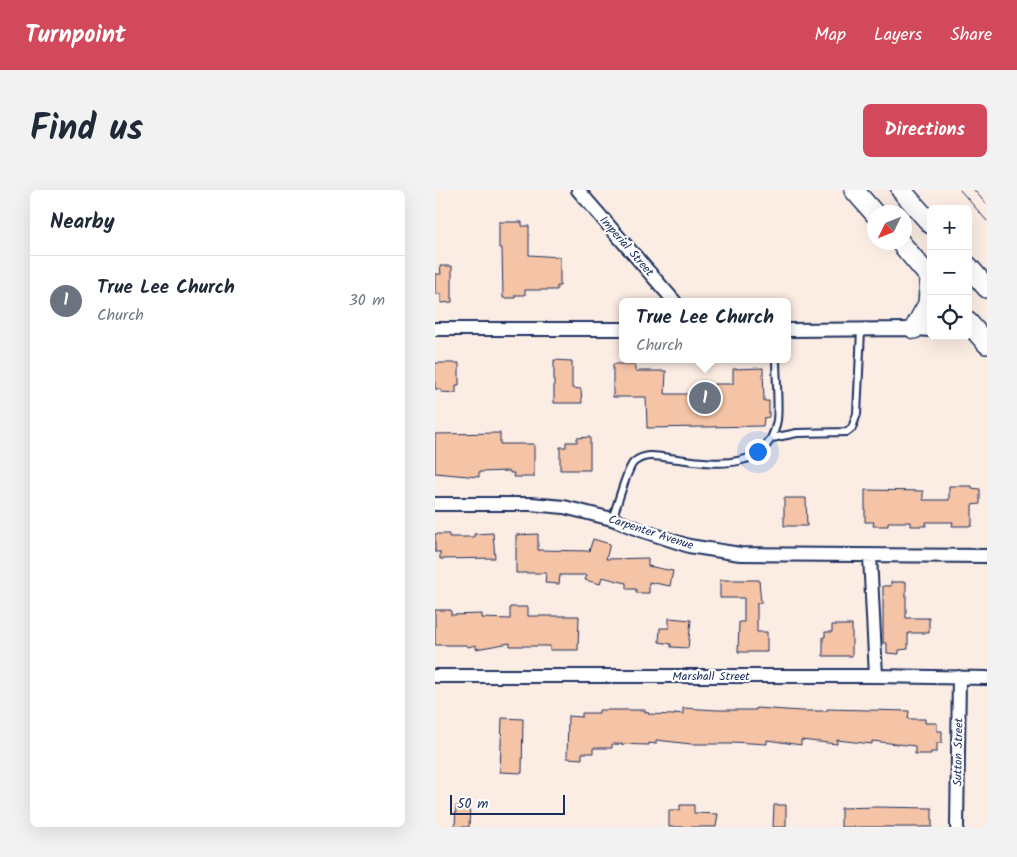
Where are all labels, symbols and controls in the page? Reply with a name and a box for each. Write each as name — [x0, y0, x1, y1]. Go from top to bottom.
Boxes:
text: Turnpoint — [25, 16, 126, 55]
text: Map — [815, 21, 846, 50]
text: Layers — [874, 21, 922, 50]
text: Share — [950, 21, 992, 50]
text: Find us — [30, 102, 143, 158]
button: Directions — [863, 104, 987, 157]
north arrow — [867, 205, 912, 250]
map controls — [927, 205, 972, 340]
button: + — [927, 205, 972, 250]
text: Nearby — [50, 206, 115, 239]
street label: Imperial Street — [595, 212, 659, 281]
button: − — [927, 250, 972, 295]
text: True Lee Church — [97, 273, 235, 303]
text: 1 — [64, 288, 68, 313]
text: 30 m — [349, 288, 385, 313]
button: locate — [927, 295, 972, 340]
popup — [619, 298, 791, 363]
text: Church — [97, 303, 144, 328]
text: True Lee Church — [636, 303, 774, 333]
text: Church — [636, 333, 683, 358]
pin: 1 — [689, 379, 721, 417]
your location — [745, 439, 771, 465]
street label: Carpenter Avenue — [606, 510, 696, 555]
street label: Marshall Street — [672, 667, 750, 686]
street label: Sutton Street — [948, 717, 969, 786]
scale bar — [450, 792, 565, 815]
text: 50 m — [457, 793, 488, 815]

